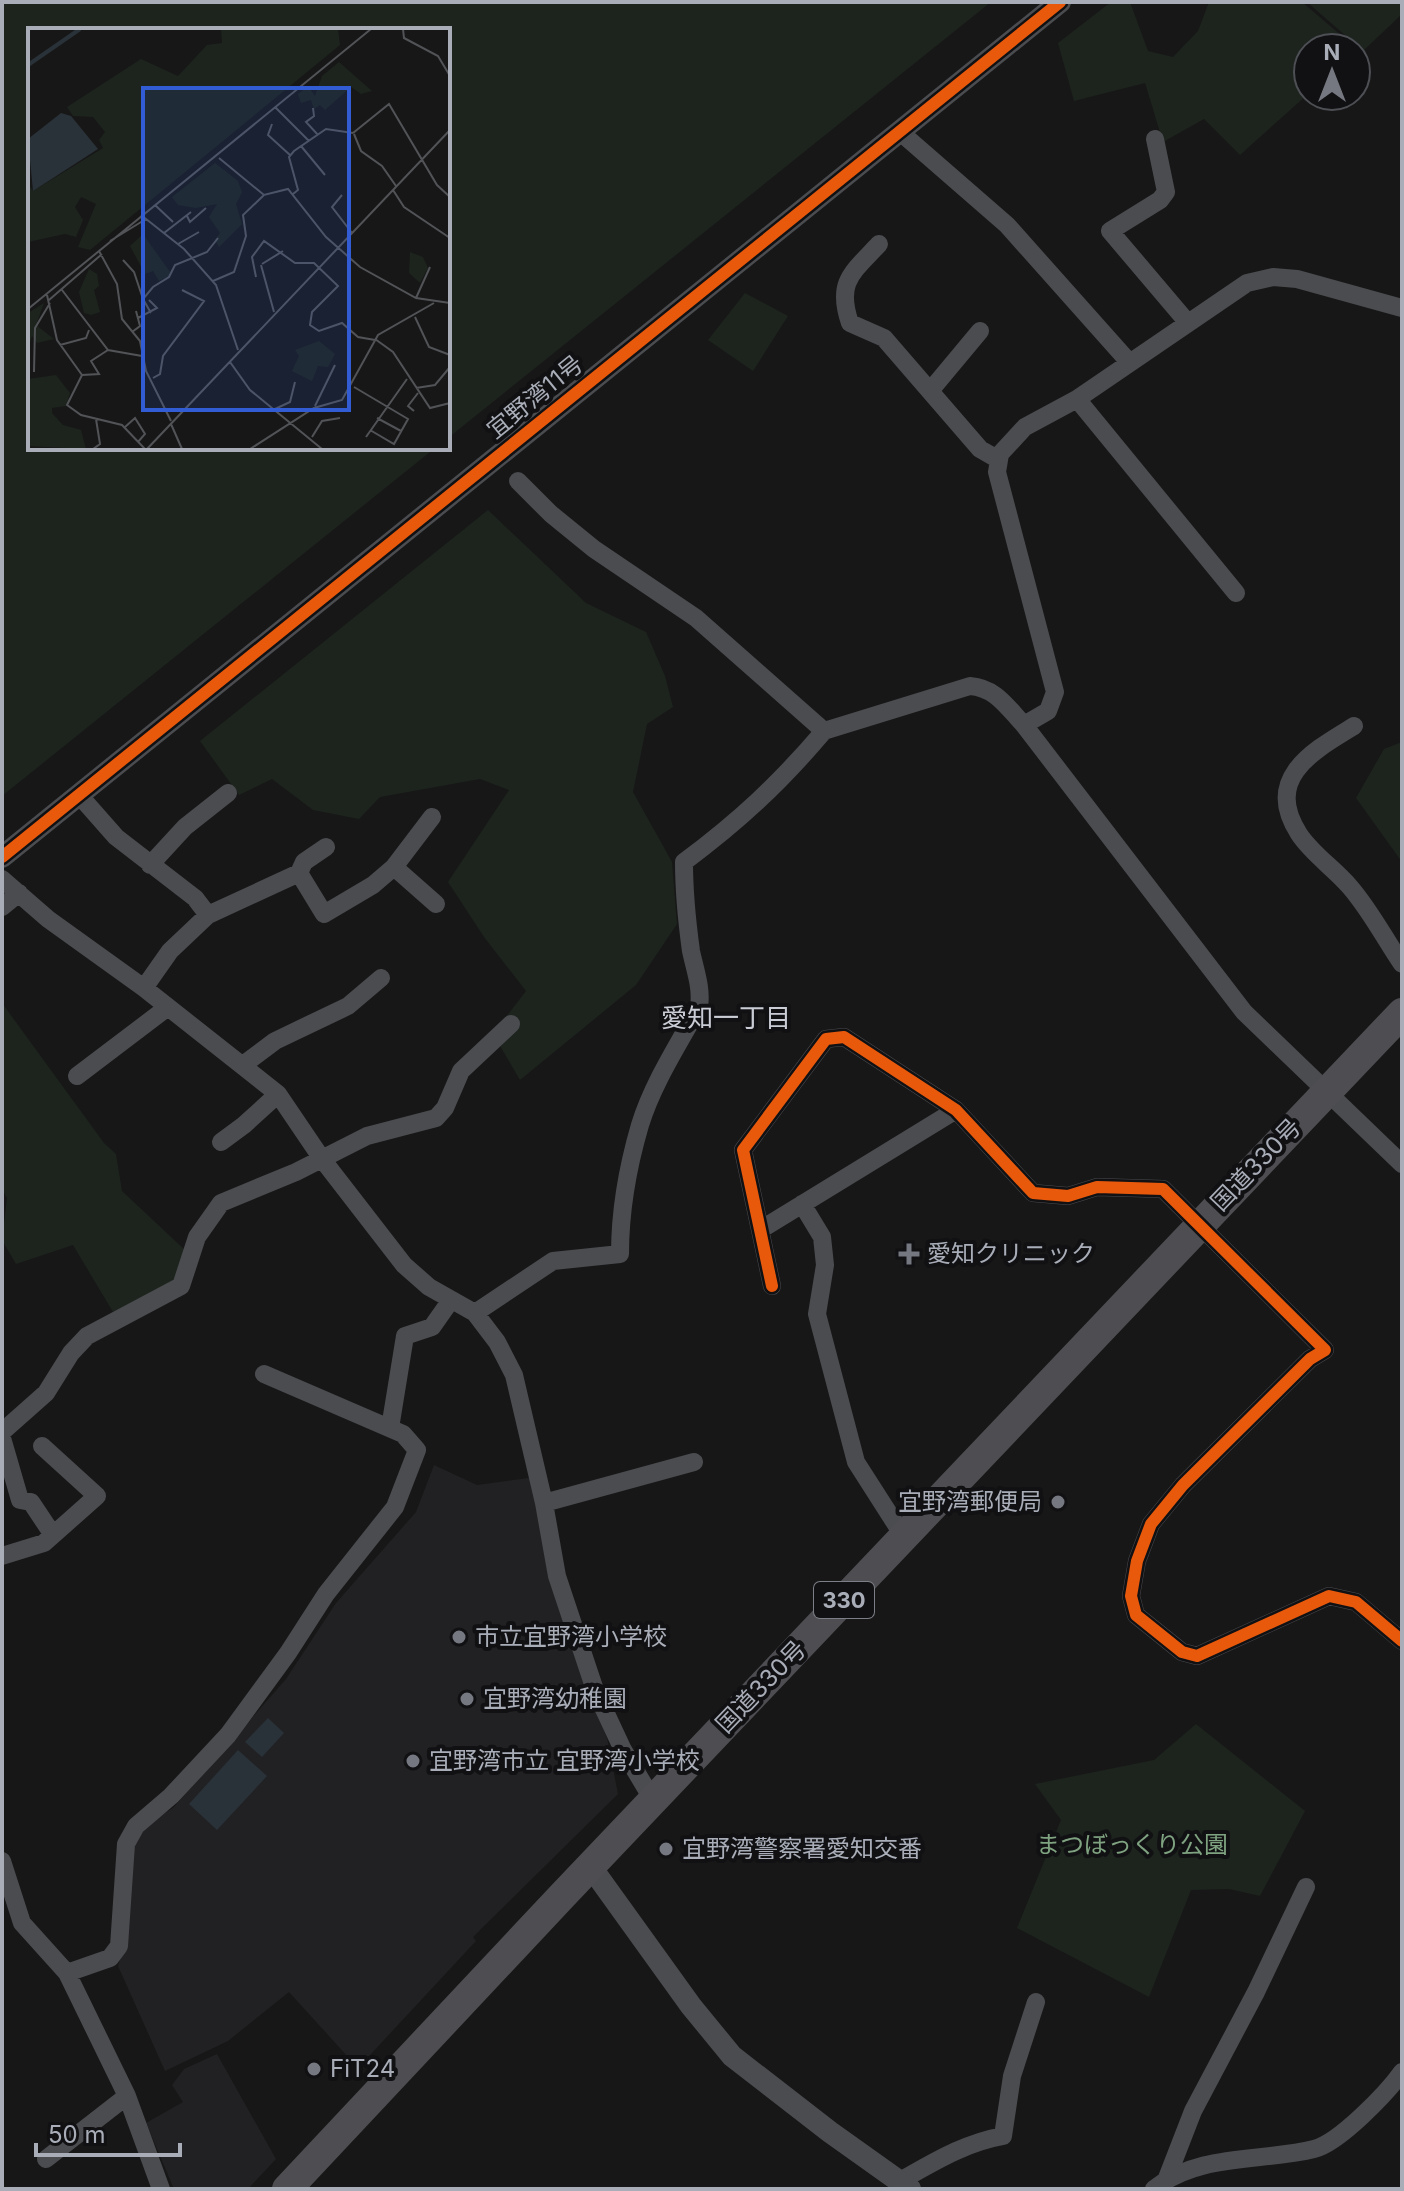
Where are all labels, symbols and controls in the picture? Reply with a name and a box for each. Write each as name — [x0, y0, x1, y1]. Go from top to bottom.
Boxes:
inset map — [28, 28, 450, 450]
north arrow — [1292, 32, 1372, 112]
text: N — [1324, 39, 1340, 65]
street label: 宜野湾11号 — [481, 349, 589, 444]
district label: 愛知一丁目 — [661, 1002, 791, 1033]
street label: 国道330号 — [1205, 1113, 1307, 1217]
place label: 愛知クリニック — [927, 1239, 1095, 1268]
marker: 愛知クリニック — [898, 1243, 920, 1265]
place label: 宜野湾郵便局 — [898, 1487, 1042, 1516]
marker: 宜野湾郵便局 — [1049, 1493, 1067, 1511]
road number: 330 — [814, 1582, 874, 1618]
place label: 市立宜野湾小学校 — [475, 1622, 667, 1651]
marker: 市立宜野湾小学校 — [450, 1628, 468, 1646]
street label: 国道330号 — [710, 1635, 812, 1739]
place label: 宜野湾幼稚園 — [483, 1684, 627, 1713]
marker: 宜野湾幼稚園 — [458, 1690, 476, 1708]
place label: 宜野湾市立 宜野湾小学校 — [429, 1746, 700, 1775]
marker: 宜野湾市立 宜野湾小学校 — [404, 1752, 422, 1770]
park label: まつぼっくり公園 — [1036, 1830, 1228, 1859]
place label: 宜野湾警察署愛知交番 — [682, 1834, 922, 1863]
marker: 宜野湾警察署愛知交番 — [657, 1840, 675, 1858]
place label: FiT24 — [330, 2054, 395, 2083]
marker: FiT24 — [305, 2060, 323, 2078]
scale bar — [36, 2107, 180, 2157]
text: 50 m — [48, 2120, 106, 2149]

